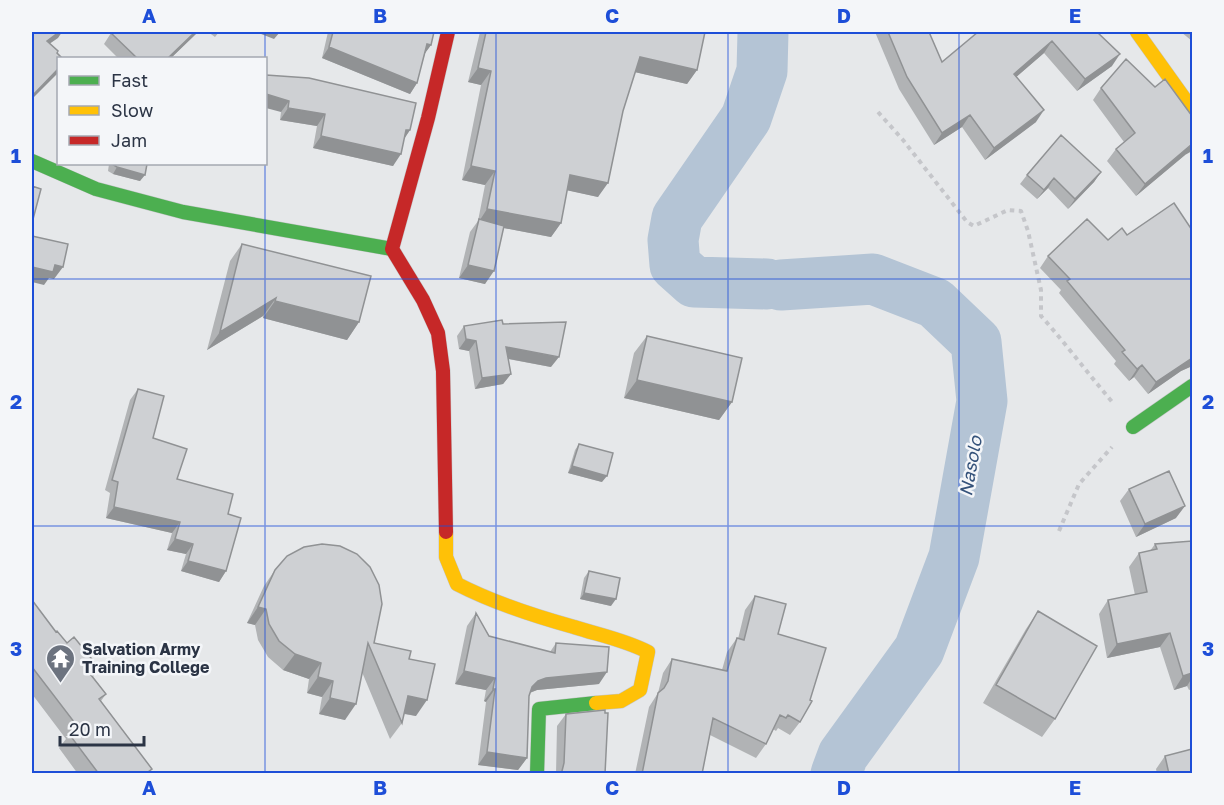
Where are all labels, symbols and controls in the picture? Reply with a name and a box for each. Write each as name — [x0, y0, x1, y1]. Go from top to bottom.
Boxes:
text: A — [142, 3, 156, 27]
text: B — [373, 3, 387, 27]
text: C — [605, 3, 619, 27]
text: D — [837, 3, 851, 27]
text: E — [1069, 3, 1081, 27]
legend — [57, 57, 267, 165]
text: Fast — [111, 69, 148, 91]
text: Slow — [111, 99, 154, 121]
text: Jam — [111, 129, 147, 151]
text: 1 — [11, 143, 21, 167]
text: 1 — [1203, 143, 1213, 167]
text: 2 — [10, 389, 22, 413]
text: 2 — [1202, 389, 1214, 413]
water label: Nasolo — [954, 433, 986, 498]
text: 3 — [10, 636, 22, 660]
text: 3 — [1202, 636, 1214, 660]
place label: Salvation Army Training College — [82, 639, 209, 677]
temple icon: Salvation Army Training College — [45, 642, 77, 684]
scale bar — [60, 709, 144, 747]
text: 20 m — [69, 718, 111, 740]
text: A — [142, 775, 156, 799]
text: B — [373, 775, 387, 799]
text: C — [605, 775, 619, 799]
text: D — [837, 775, 851, 799]
text: E — [1069, 775, 1081, 799]

